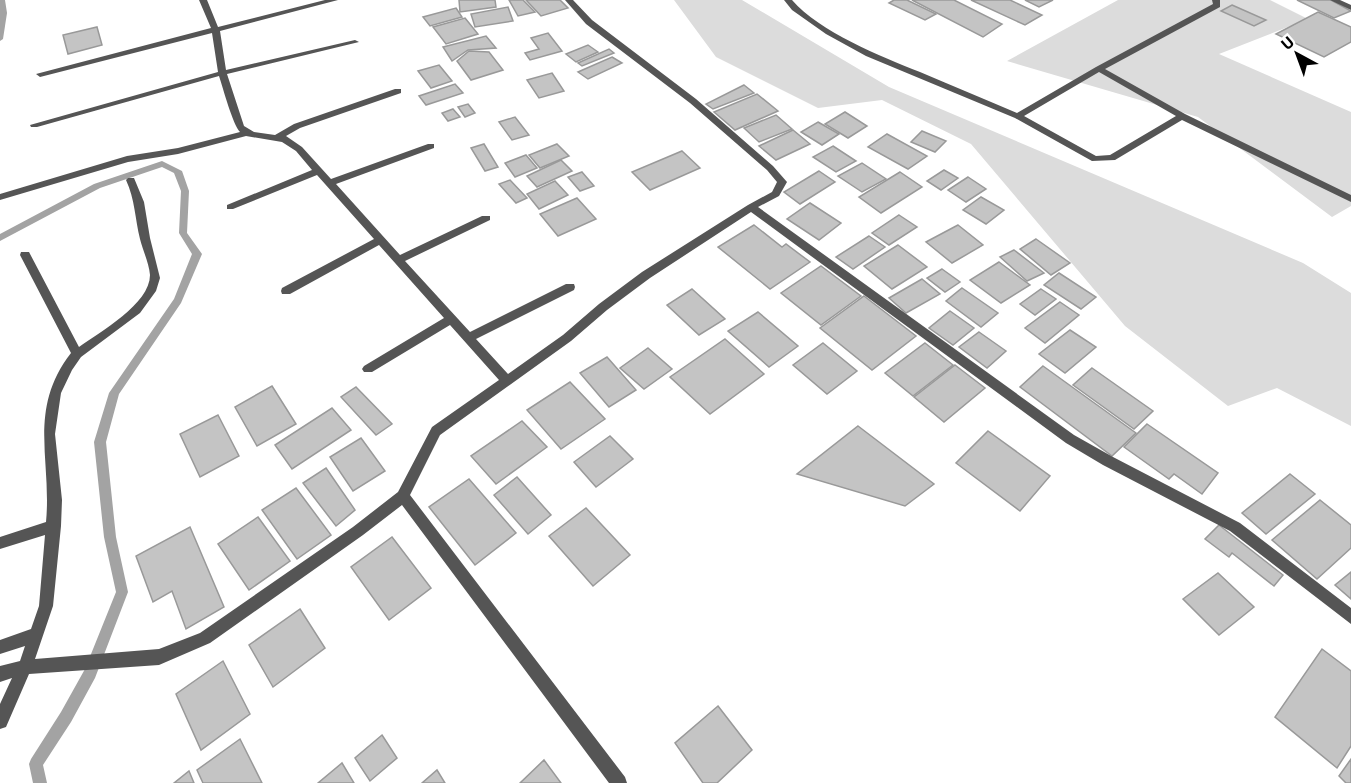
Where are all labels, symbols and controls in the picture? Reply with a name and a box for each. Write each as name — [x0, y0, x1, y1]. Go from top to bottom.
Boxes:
north arrow — [1267, 24, 1327, 84]
text: U — [1276, 32, 1297, 53]

